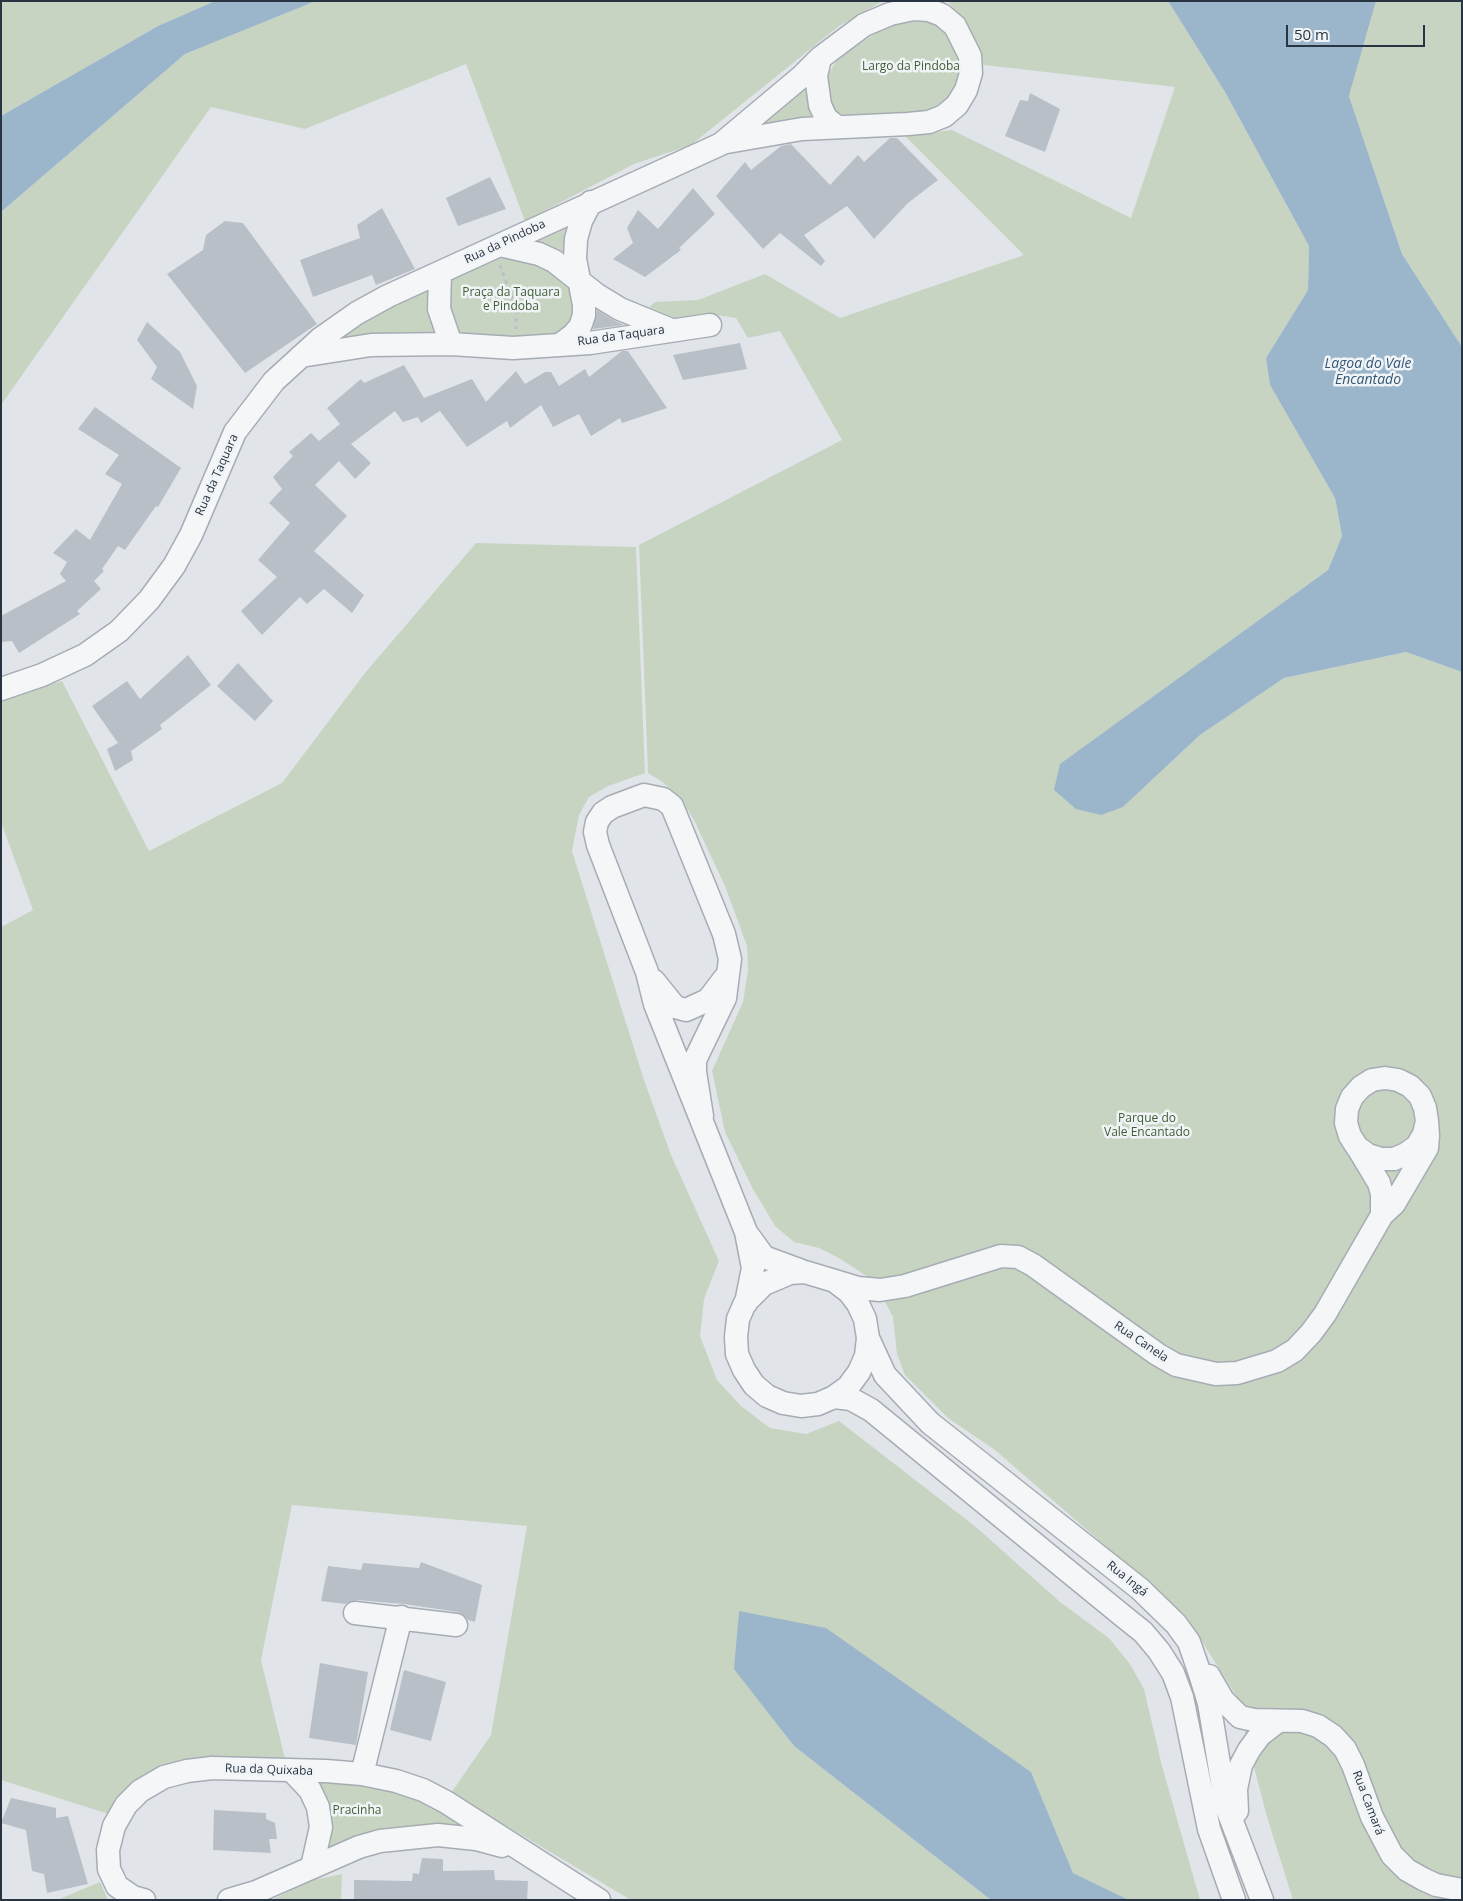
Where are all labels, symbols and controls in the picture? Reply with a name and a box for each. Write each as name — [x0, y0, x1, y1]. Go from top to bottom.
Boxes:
scale bar — [1288, 15, 1427, 47]
text: 50 m — [1294, 24, 1329, 44]
park label: Largo da Pindoba — [862, 60, 960, 74]
street label: Rua da Pindoba — [462, 217, 548, 267]
park label: Praça da Taquara e Pindoba — [462, 286, 560, 314]
street label: Rua da Taquara — [576, 323, 666, 349]
water label: Lagoa do Vale Encantado — [1324, 356, 1412, 388]
street label: Rua da Taquara — [193, 432, 241, 518]
park label: Parque do Vale Encantado — [1104, 1112, 1190, 1140]
street label: Rua Canela — [1111, 1319, 1171, 1365]
street label: Rua Ingá — [1104, 1558, 1150, 1600]
street label: Rua da Quixaba — [225, 1761, 313, 1779]
street label: Rua Camará — [1349, 1769, 1387, 1837]
park label: Pracinha — [333, 1804, 381, 1818]

